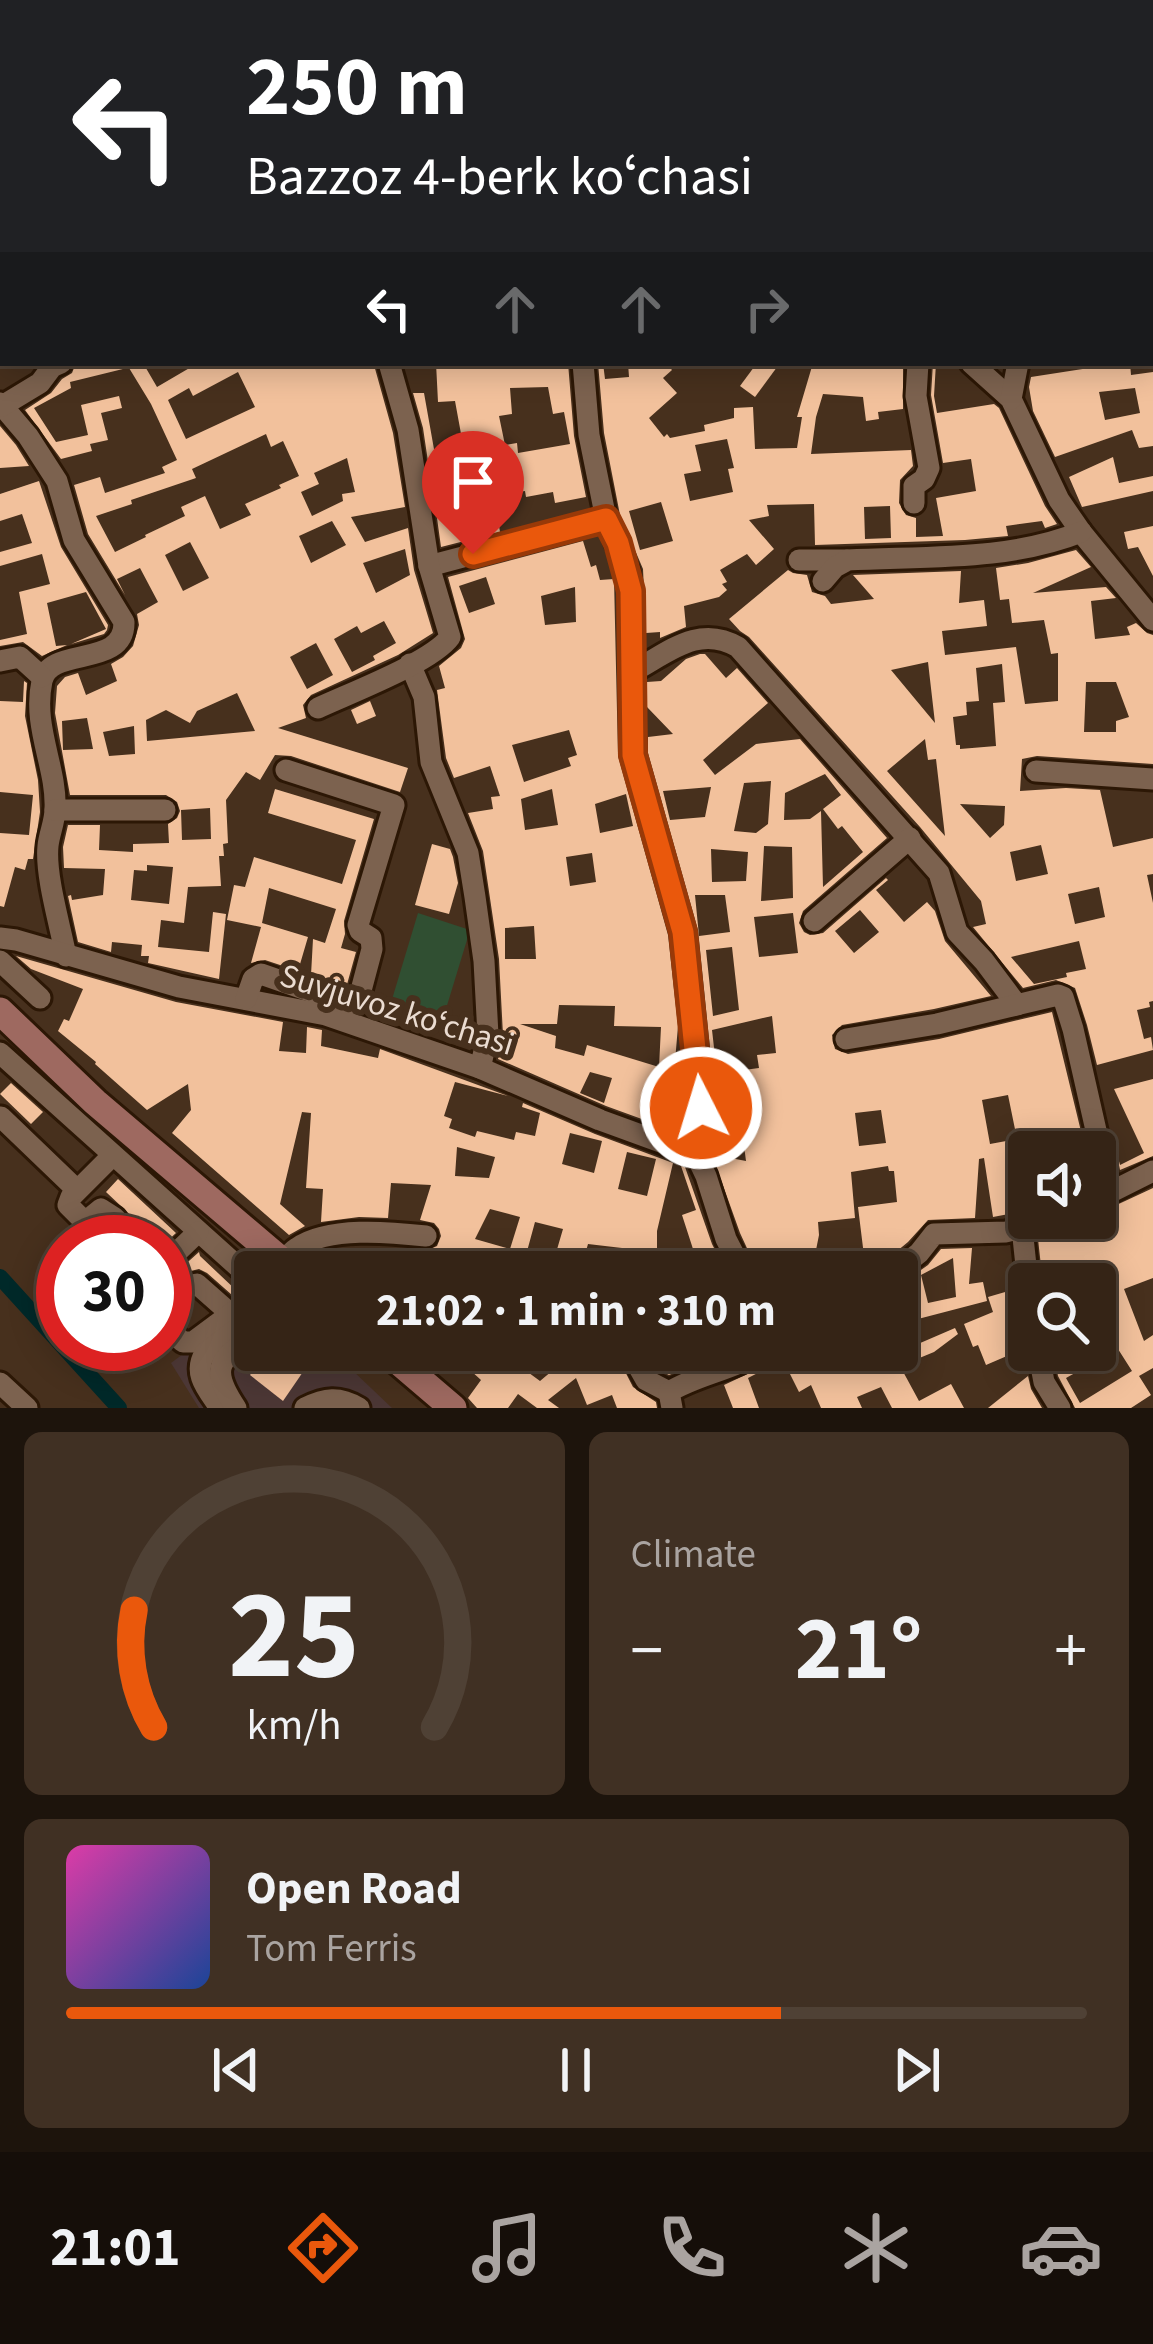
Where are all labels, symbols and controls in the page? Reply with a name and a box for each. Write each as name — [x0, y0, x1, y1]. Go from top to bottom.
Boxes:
text: 250 m — [246, 28, 468, 148]
icon: left — [48, 48, 204, 204]
text: Bazzoz 4-berk koʻchasi — [246, 139, 753, 216]
icon: left — [356, 276, 422, 342]
icon: ahead — [482, 276, 548, 342]
icon: ahead — [608, 276, 674, 342]
icon: right — [734, 276, 800, 342]
pin — [422, 431, 524, 554]
icon: arrive — [440, 449, 506, 515]
street label: Suvjuvoz koʻchasi — [274, 952, 520, 1068]
position arrow — [638, 1045, 764, 1171]
map controls — [1008, 1131, 1116, 1371]
button: sound — [1008, 1131, 1116, 1239]
speed limit sign: 30 — [36, 1215, 192, 1371]
button: search — [1008, 1263, 1116, 1371]
text: 21:02 · 1 min · 310 m — [376, 1279, 776, 1343]
text: Climate — [631, 1527, 756, 1583]
text: 25 — [228, 1548, 360, 1726]
text: 21° — [795, 1586, 923, 1714]
text: − — [631, 1604, 663, 1698]
text: + — [1054, 1604, 1087, 1698]
text: km/h — [247, 1694, 342, 1755]
text: Open Road — [246, 1857, 462, 1921]
text: Tom Ferris — [246, 1921, 417, 1977]
icon: previous — [203, 2037, 269, 2103]
icon: pause — [543, 2037, 609, 2103]
icon: next — [884, 2037, 950, 2103]
icon: directions — [281, 2206, 365, 2290]
icon: music — [465, 2206, 549, 2290]
icon: phone — [650, 2206, 734, 2290]
icon: climate — [834, 2206, 918, 2290]
icon: car — [1019, 2206, 1103, 2290]
text: 21:01 — [50, 2210, 180, 2287]

